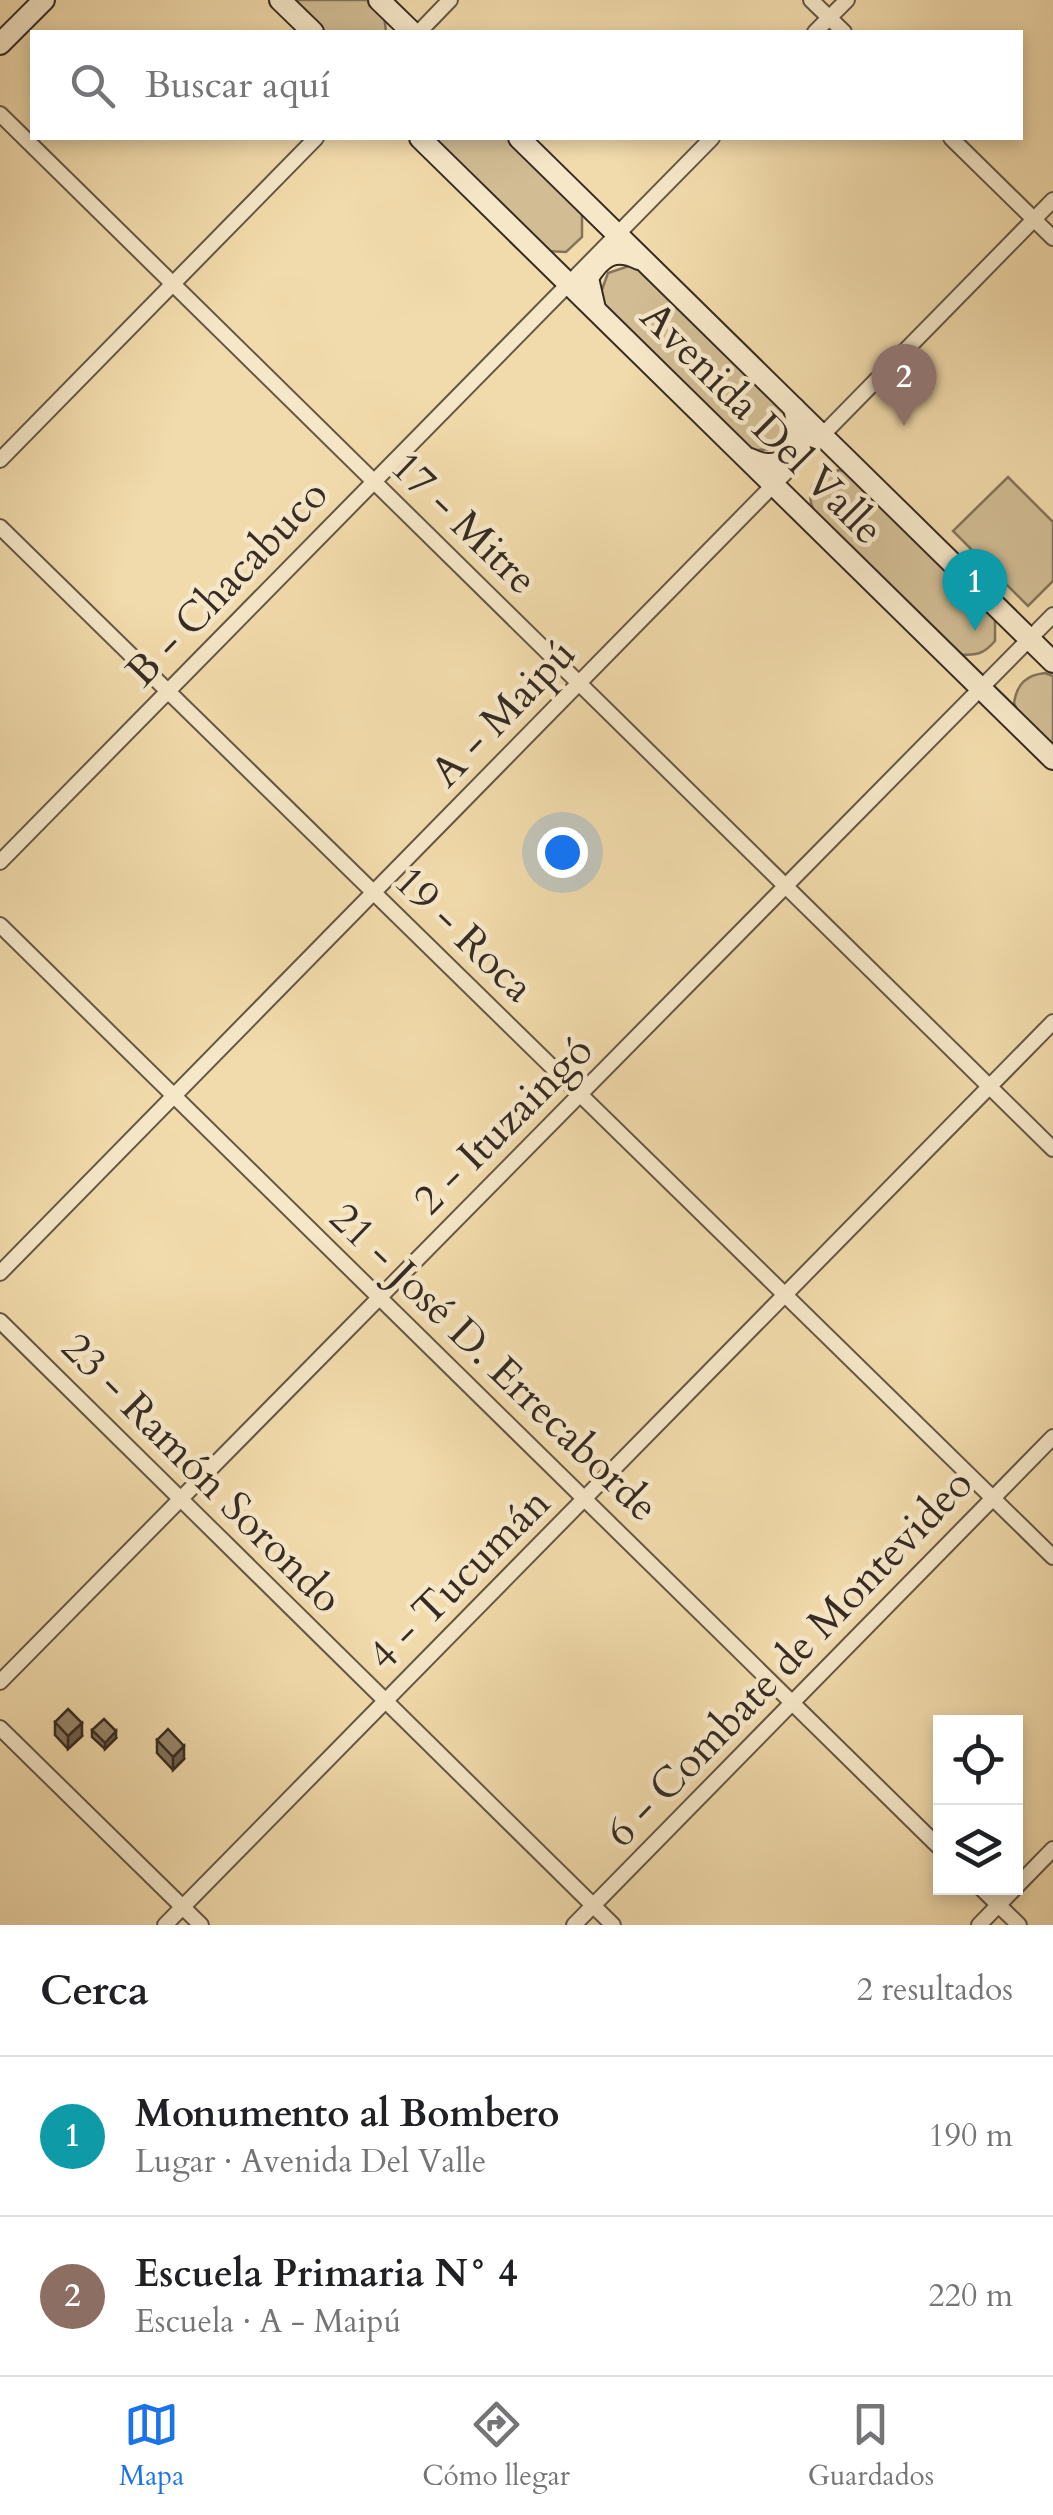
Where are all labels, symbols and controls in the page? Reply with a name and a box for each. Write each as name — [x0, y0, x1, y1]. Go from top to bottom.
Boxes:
search box — [30, 30, 1023, 140]
icon: search — [65, 58, 120, 113]
text: Buscar aquí — [145, 59, 331, 111]
street label: Avenida Del Valle — [628, 289, 896, 557]
pin: 2 — [872, 344, 936, 426]
street label: 17 - Mitre — [378, 439, 550, 607]
street label: B - Chacabuco — [114, 467, 341, 699]
pin: 1 — [942, 548, 1008, 631]
street label: A - Maipú — [418, 626, 588, 800]
your location — [537, 827, 588, 878]
street label: 19 - Roca — [382, 853, 546, 1015]
street label: 2 - Ituzaingó — [401, 1023, 605, 1227]
street label: 21 - José D. Errecaborde — [317, 1190, 671, 1534]
street label: 23 - Ramón Sorondo — [49, 1320, 355, 1626]
street label: 6 - Combate de Montevideo — [593, 1456, 985, 1860]
street label: 4 - Tucumán — [355, 1475, 563, 1683]
map controls — [933, 1715, 1023, 1895]
button: locate — [933, 1715, 1023, 1805]
button: layers — [933, 1805, 1023, 1895]
text: Cerca — [40, 1962, 149, 2019]
text: 2 resultados — [856, 1968, 1013, 2012]
text: Monumento al Bombero — [135, 2088, 560, 2140]
text: 1 — [64, 2114, 81, 2158]
text: 190 m — [928, 2114, 1013, 2158]
text: Lugar · Avenida Del Valle — [135, 2140, 486, 2184]
text: Escuela Primaria N° 4 — [135, 2248, 518, 2300]
text: 2 — [64, 2274, 81, 2318]
text: 220 m — [928, 2274, 1013, 2318]
text: Escuela · A - Maipú — [135, 2300, 401, 2344]
tab: Mapa — [119, 2397, 184, 2495]
tab: Cómo llegar — [422, 2397, 570, 2495]
tab: Guardados — [808, 2397, 934, 2495]

